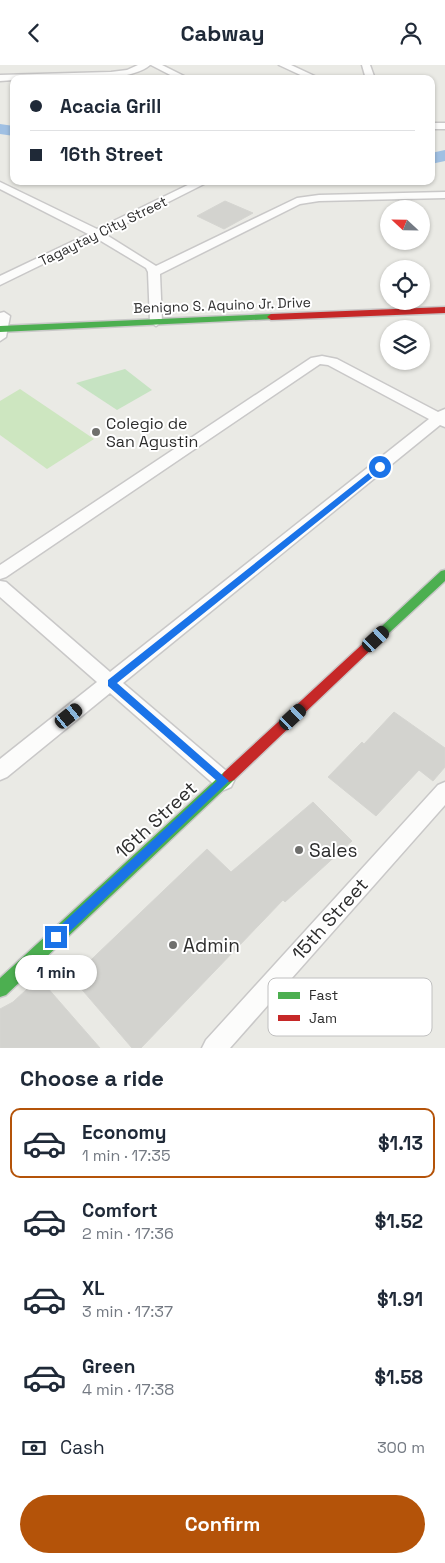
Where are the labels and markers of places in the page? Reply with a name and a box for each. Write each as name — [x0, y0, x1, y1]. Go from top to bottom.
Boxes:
place label: Colegio de San Agustin — [106, 413, 198, 452]
marker: Colegio de San Agustin — [90, 426, 102, 438]
place label: Sales — [309, 838, 358, 863]
marker: Sales — [293, 844, 305, 856]
place label: Admin — [183, 933, 240, 958]
marker: Admin — [167, 939, 179, 951]

